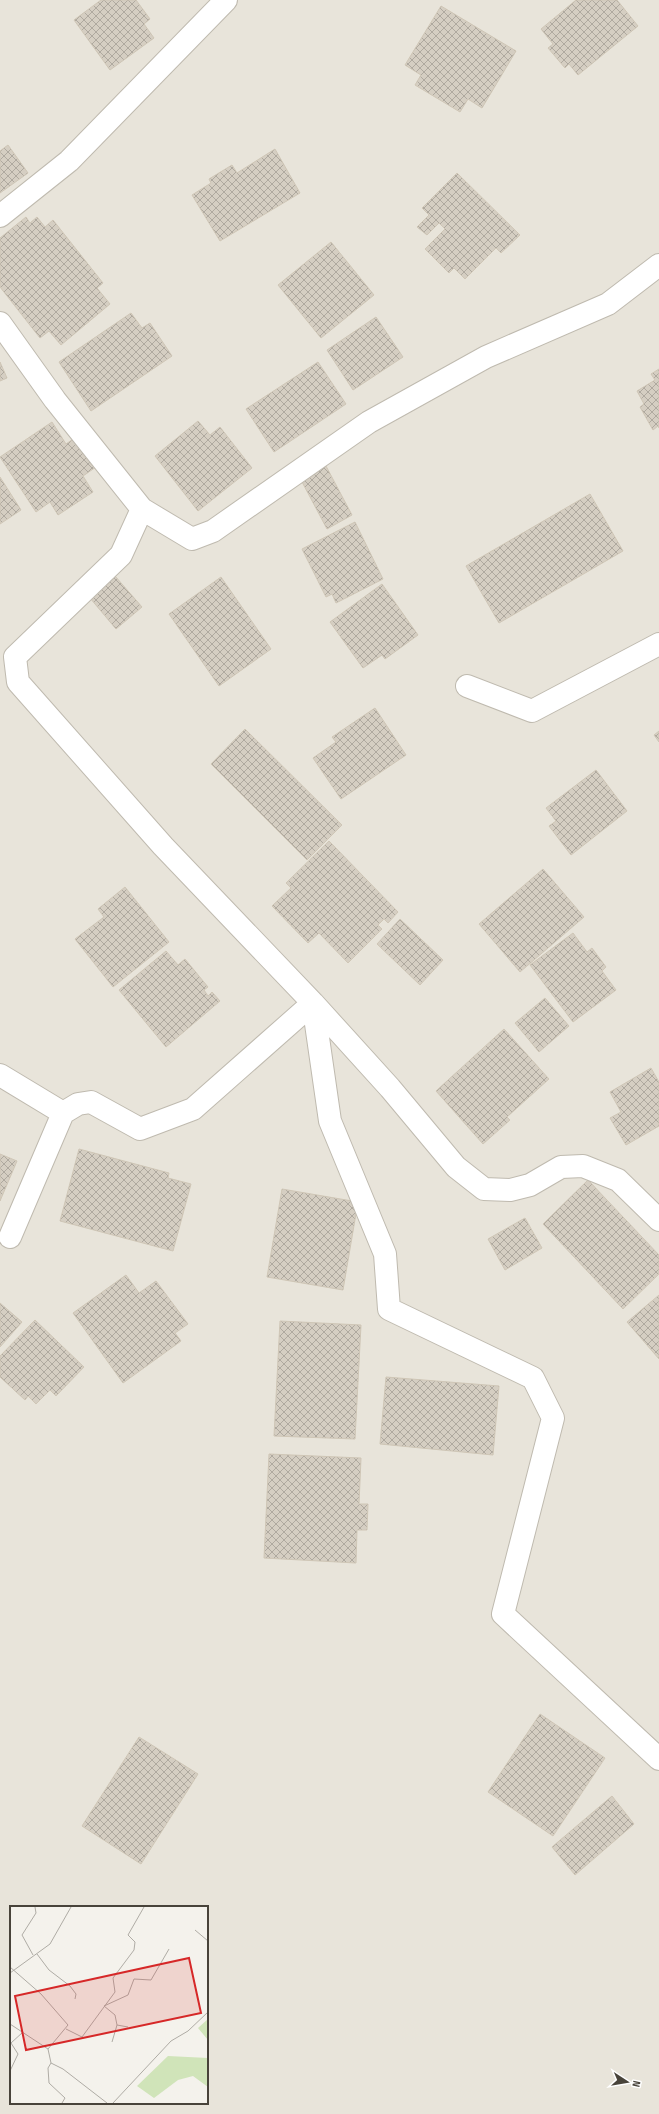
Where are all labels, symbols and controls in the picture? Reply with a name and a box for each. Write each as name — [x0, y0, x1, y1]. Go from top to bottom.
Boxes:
inset map — [10, 1906, 208, 2104]
north arrow — [607, 2062, 647, 2102]
text: N — [629, 2080, 643, 2088]

